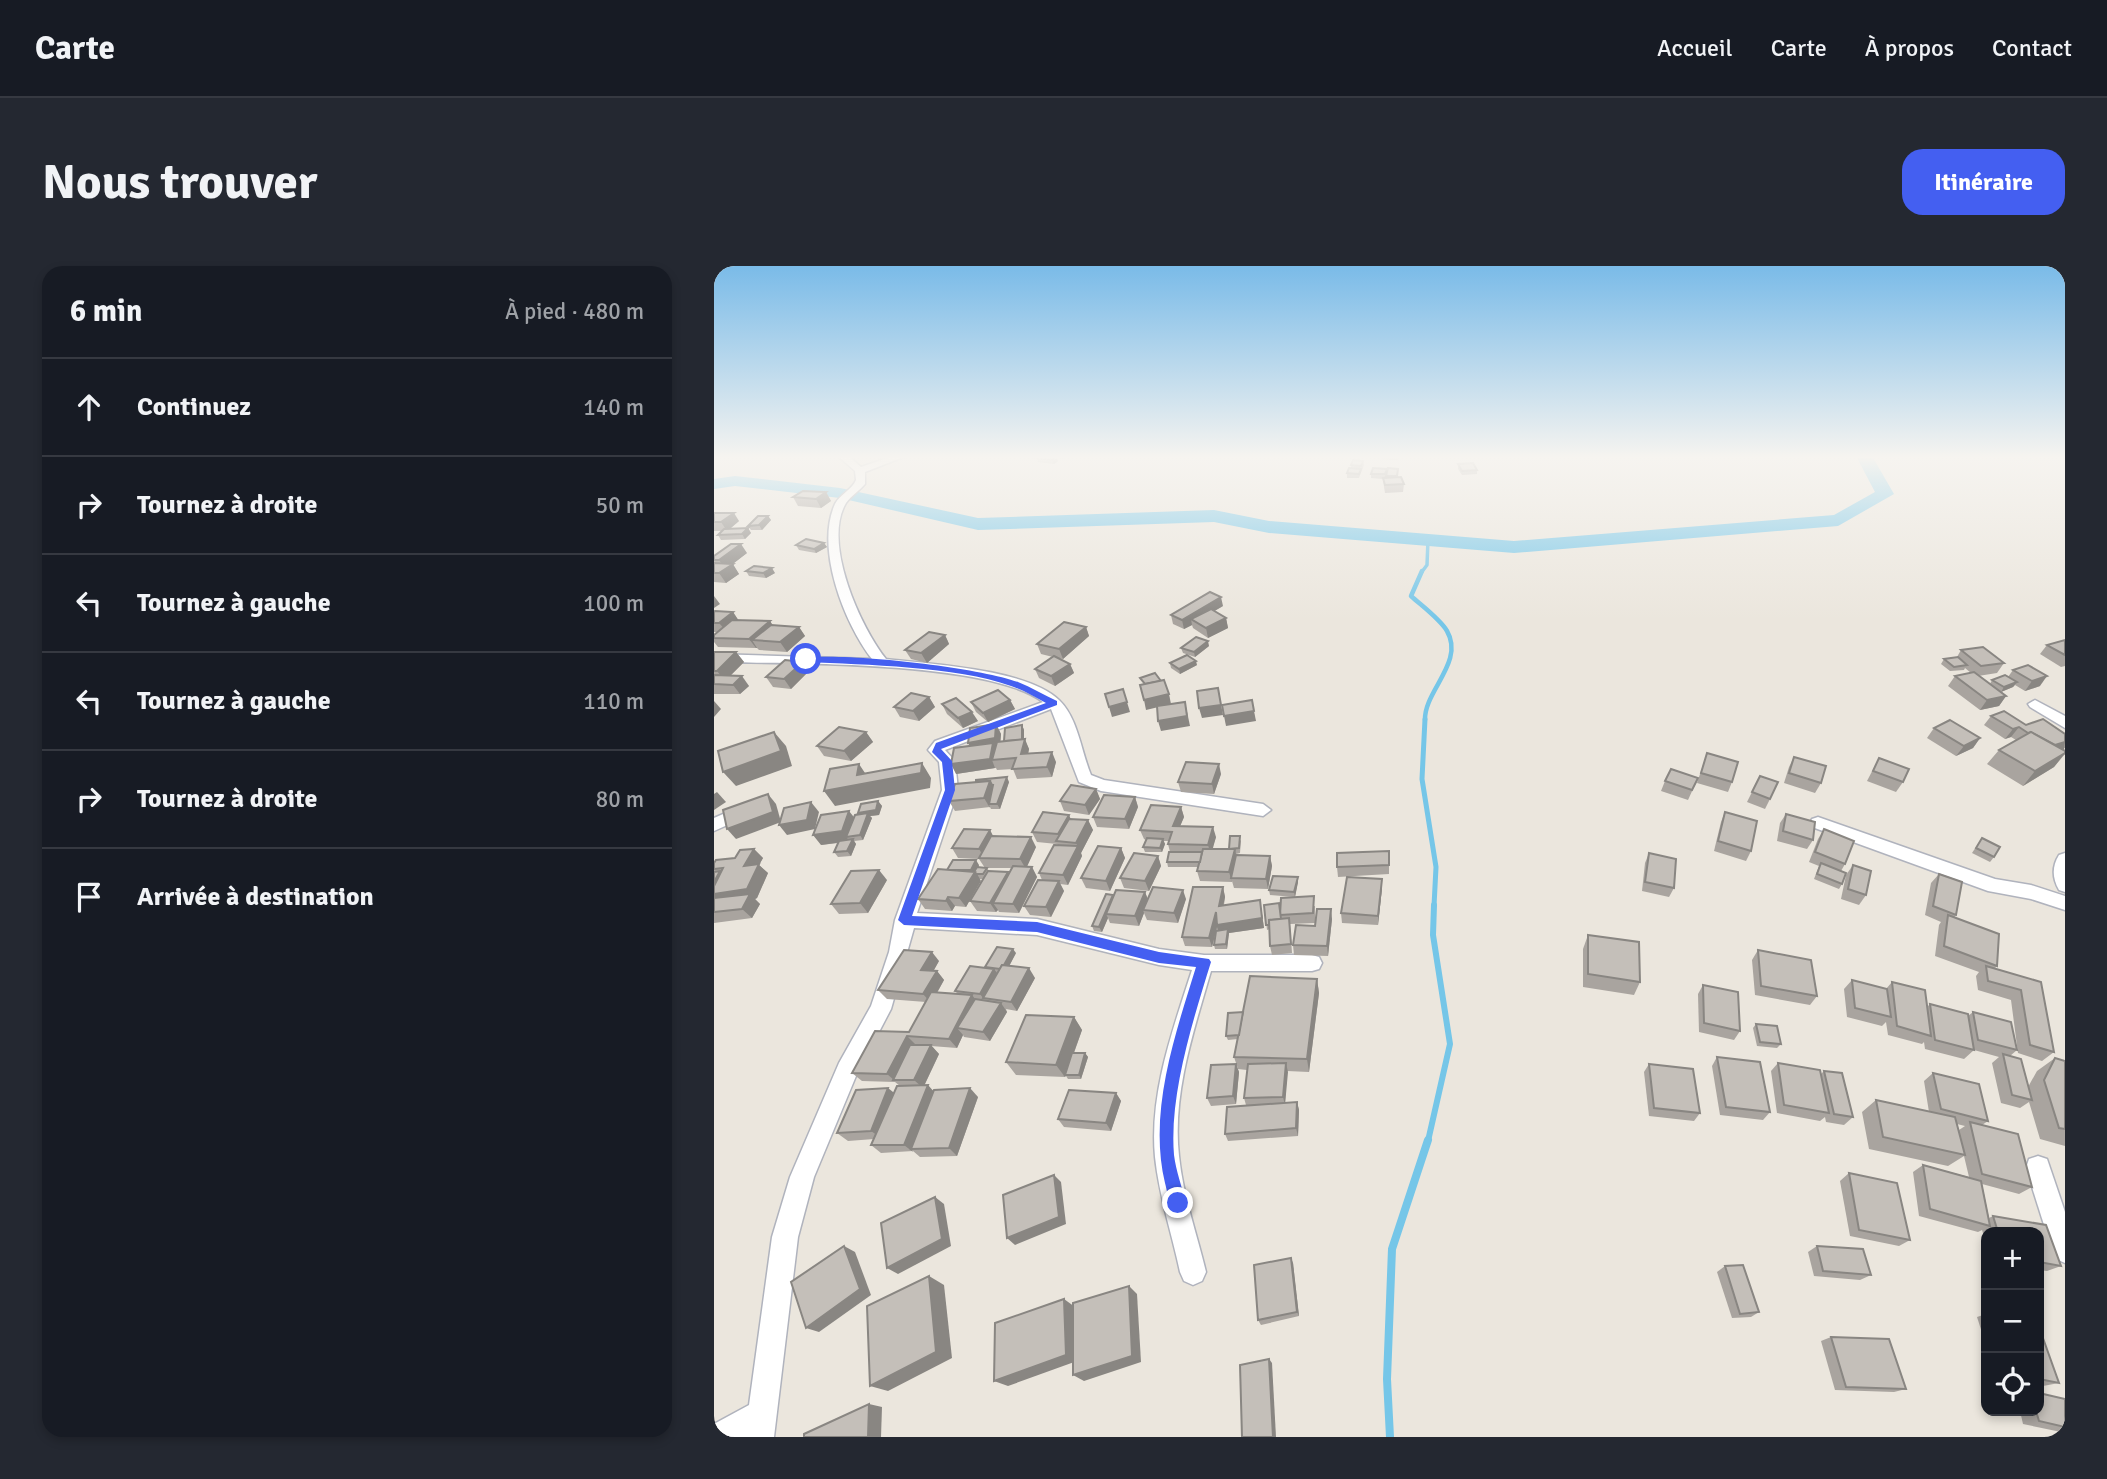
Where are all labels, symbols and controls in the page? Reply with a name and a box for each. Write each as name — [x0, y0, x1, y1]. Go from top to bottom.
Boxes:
text: Carte — [35, 28, 115, 69]
text: Accueil — [1657, 33, 1733, 63]
text: Carte — [1771, 33, 1827, 63]
text: À propos — [1865, 33, 1954, 63]
text: Contact — [1992, 33, 2072, 63]
button: Itinéraire — [1902, 149, 2065, 215]
text: Nous trouver — [42, 152, 317, 212]
text: 6 min — [70, 293, 142, 330]
text: À pied · 480 m — [505, 297, 644, 326]
icon: ahead — [70, 388, 108, 426]
text: Continuez — [137, 391, 251, 423]
text: 140 m — [583, 393, 644, 422]
icon: right — [70, 486, 108, 524]
text: Tournez à droite — [137, 489, 317, 521]
text: 50 m — [596, 491, 644, 520]
icon: left — [70, 584, 108, 622]
text: Tournez à gauche — [137, 587, 331, 619]
text: 100 m — [583, 589, 644, 618]
route start — [790, 643, 821, 674]
icon: left — [70, 682, 108, 720]
text: Tournez à gauche — [137, 685, 331, 717]
text: 110 m — [583, 687, 644, 716]
icon: right — [70, 780, 108, 818]
text: Tournez à droite — [137, 783, 317, 815]
text: 80 m — [596, 785, 644, 814]
icon: arrive — [70, 878, 108, 916]
text: Arrivée à destination — [137, 881, 374, 913]
route end — [1162, 1187, 1193, 1218]
map controls — [1981, 1227, 2044, 1416]
button: + — [1981, 1227, 2044, 1290]
button: − — [1981, 1290, 2044, 1353]
button: locate — [1981, 1353, 2044, 1416]

